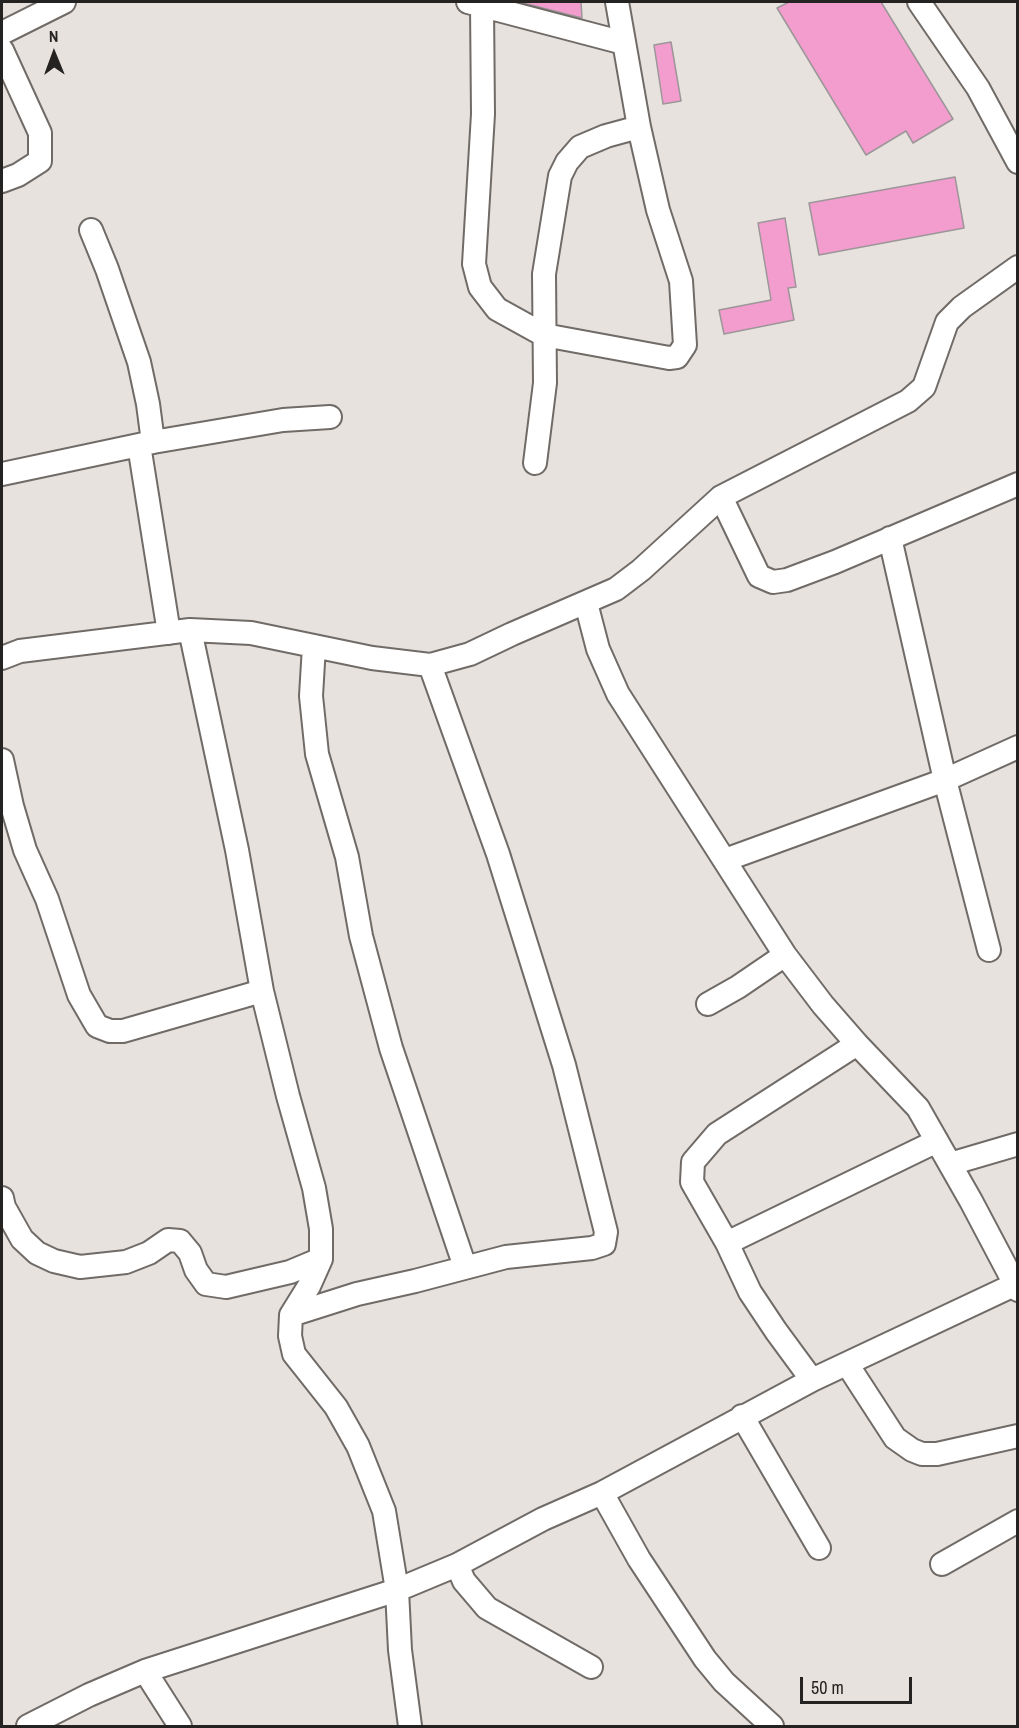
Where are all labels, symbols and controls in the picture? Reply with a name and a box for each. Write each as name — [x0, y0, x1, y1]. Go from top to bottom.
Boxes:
north arrow — [24, 24, 84, 84]
text: N — [49, 25, 59, 47]
scale bar — [803, 1665, 916, 1703]
text: 50 m — [811, 1675, 844, 1700]

